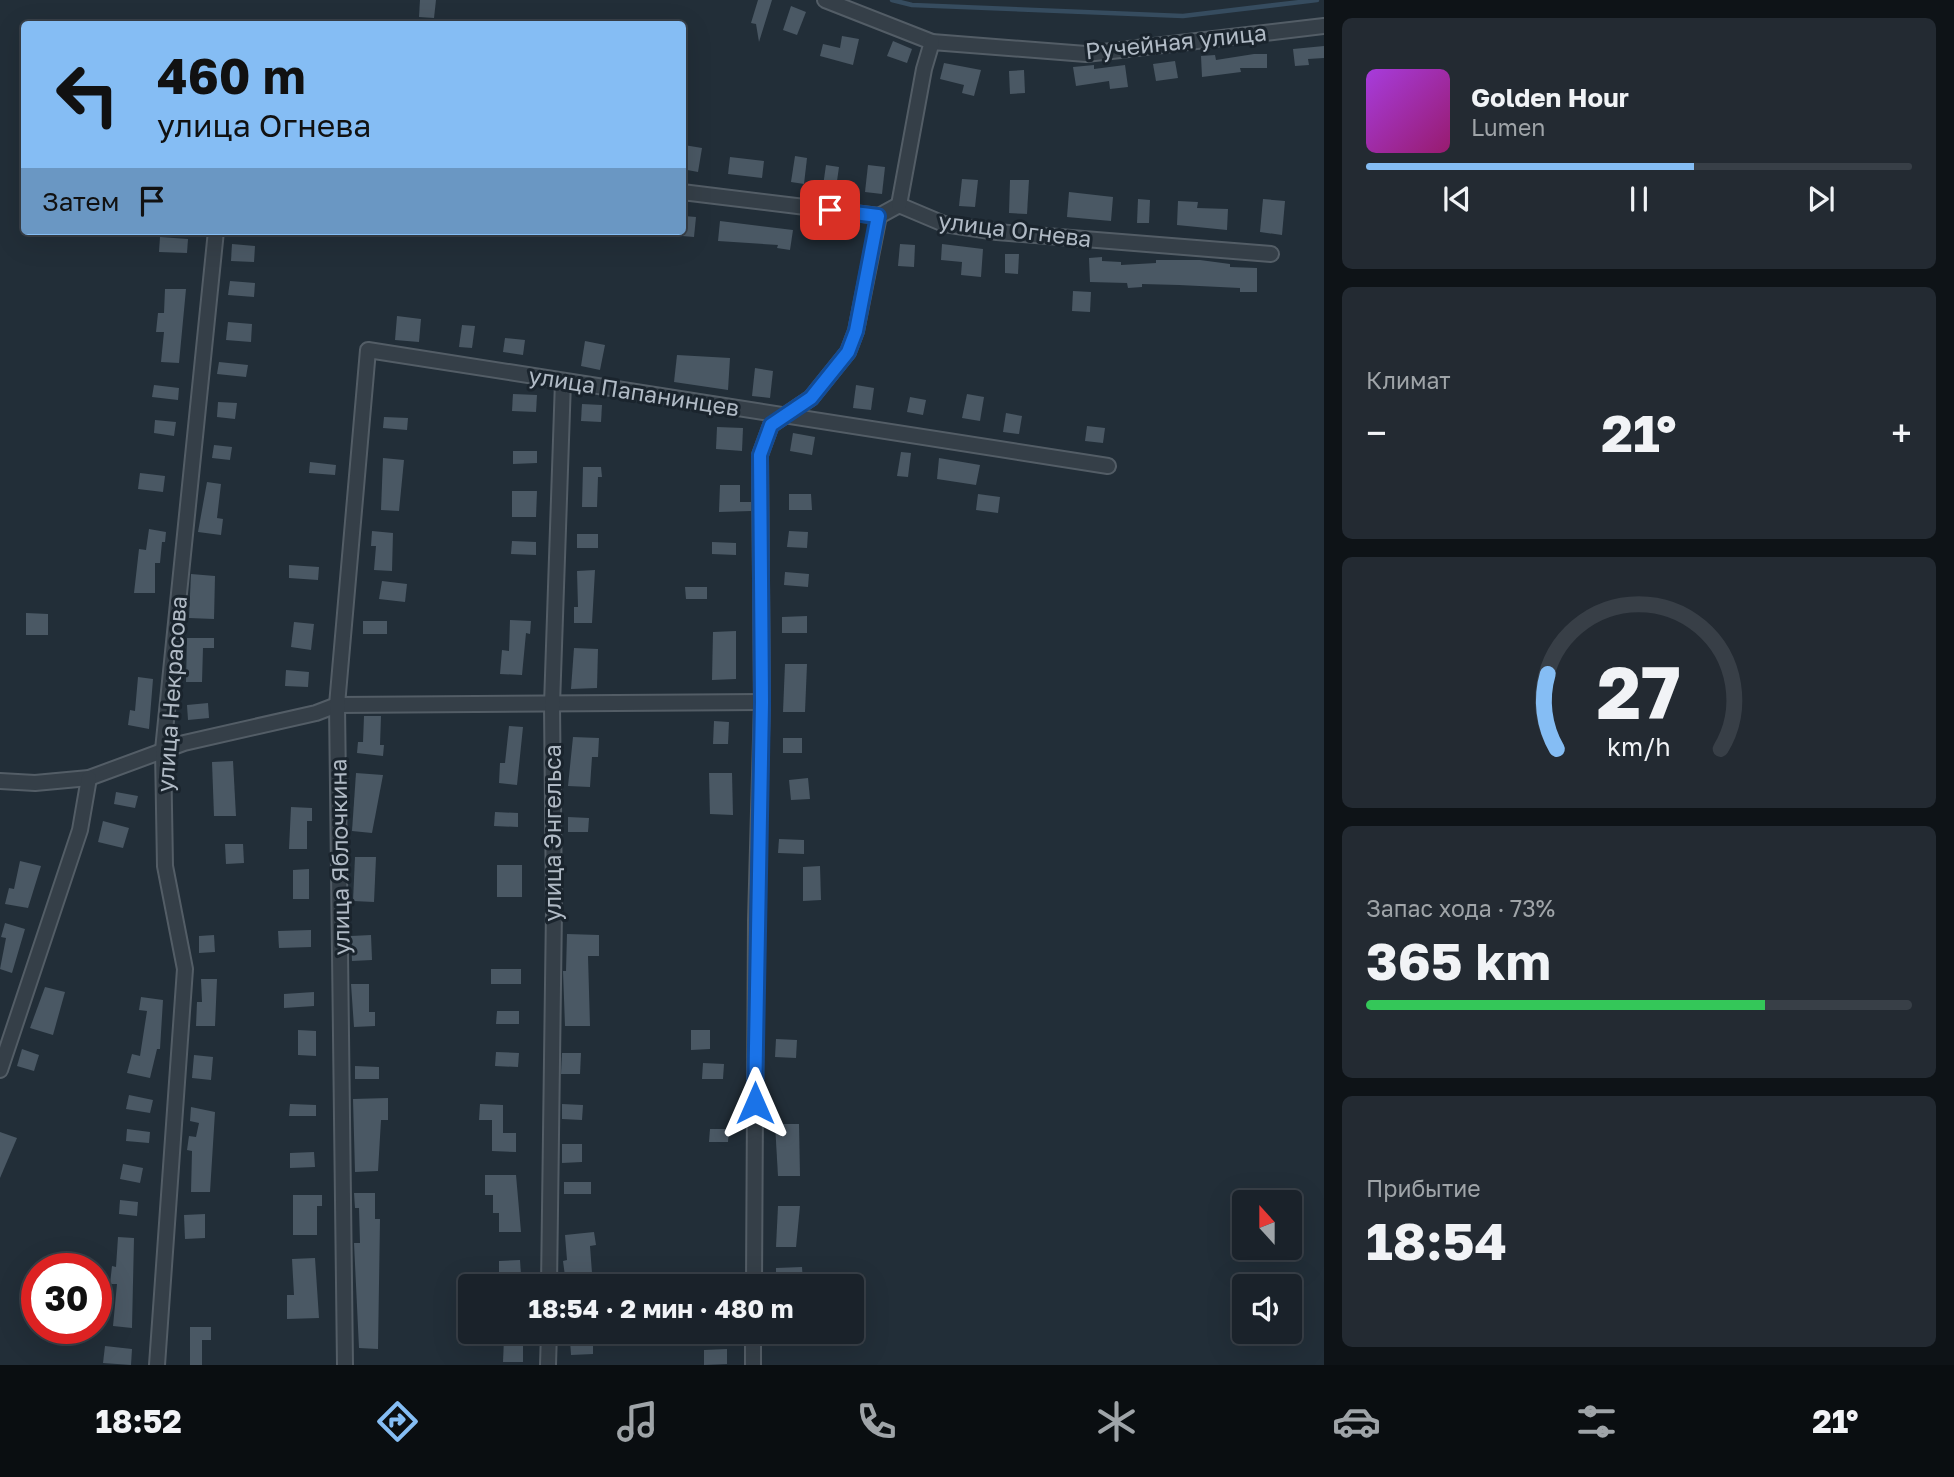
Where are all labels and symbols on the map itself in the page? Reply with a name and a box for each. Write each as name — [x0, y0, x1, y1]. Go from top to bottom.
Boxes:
street label: Ручейная улица — [1084, 18, 1268, 64]
pin — [800, 180, 860, 240]
street label: улица Огнева — [937, 206, 1093, 252]
street label: улица Папанинцев — [527, 361, 741, 421]
street label: улица Некрасова — [150, 595, 192, 793]
street label: улица Энгельса — [538, 744, 566, 922]
street label: улица Яблочкина — [323, 758, 355, 956]
position arrow — [718, 1066, 792, 1140]
north arrow — [1232, 1190, 1302, 1260]
speed limit sign: 30 — [21, 1253, 112, 1344]

